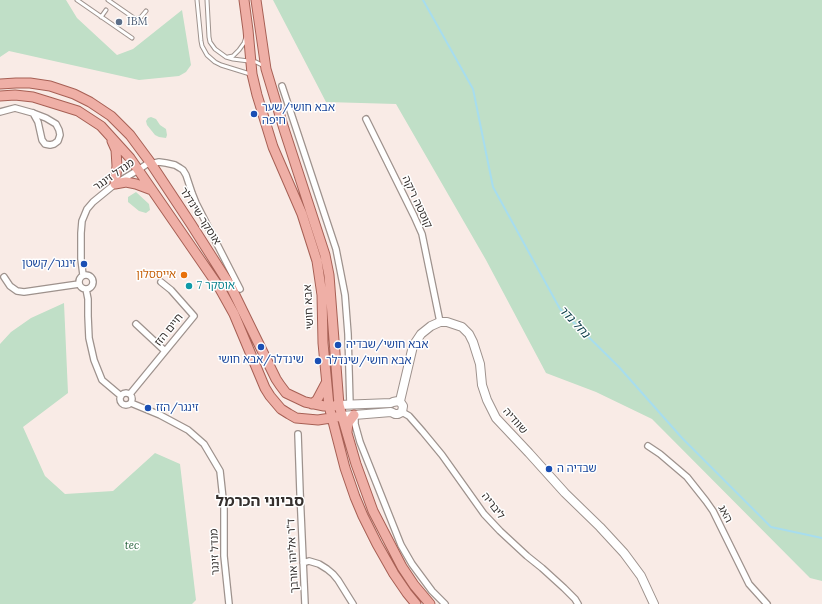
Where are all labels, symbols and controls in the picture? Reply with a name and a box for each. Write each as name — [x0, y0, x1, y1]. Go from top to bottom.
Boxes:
place label: IBM — [127, 15, 148, 29]
marker: IBM — [114, 17, 124, 27]
place label: אבא חושי/שער חיפה — [262, 101, 335, 127]
marker: אבא חושי/שער חיפה — [249, 109, 259, 119]
street label: מנדל זינגר — [91, 156, 137, 194]
street label: קוסטה ריקה — [399, 174, 435, 230]
street label: אוסקר שינדלר — [177, 185, 223, 247]
place label: זינגר/קשטן — [22, 257, 76, 271]
marker: זינגר/קשטן — [79, 259, 89, 269]
place label: אייססלון — [136, 268, 176, 282]
marker: אייססלון — [179, 270, 189, 280]
place label: אוסקר 7 — [197, 279, 235, 293]
marker: אוסקר 7 — [184, 281, 194, 291]
street label: אבא חושי — [301, 284, 317, 330]
water label: נחל נדר — [556, 303, 592, 341]
street label: חיים הזז — [152, 311, 186, 349]
place label: אבא חושי/שבדיה — [346, 338, 428, 352]
marker: אבא חושי/שבדיה — [333, 340, 343, 350]
marker: שינדלר/אבא חושי — [256, 342, 266, 352]
place label: שינדלר/אבא חושי — [218, 353, 304, 367]
place label: אבא חושי/שינדלר — [326, 354, 411, 368]
marker: אבא חושי/שינדלר — [313, 356, 323, 366]
place label: זינגר/הזז — [156, 401, 199, 415]
marker: זינגר/הזז — [143, 403, 153, 413]
street label: שוודיה — [500, 405, 530, 437]
place label: שבדיה ה — [557, 462, 597, 476]
marker: שבדיה ה — [544, 464, 554, 474]
street label: ליבריה — [479, 490, 507, 522]
district label: סביוני הכרמל — [216, 493, 304, 511]
street label: האג — [715, 503, 735, 525]
street label: ד"ר אליהו אורבך — [284, 518, 302, 594]
street label: מנדל זינגר — [208, 528, 222, 576]
park label: tec — [125, 539, 139, 553]

